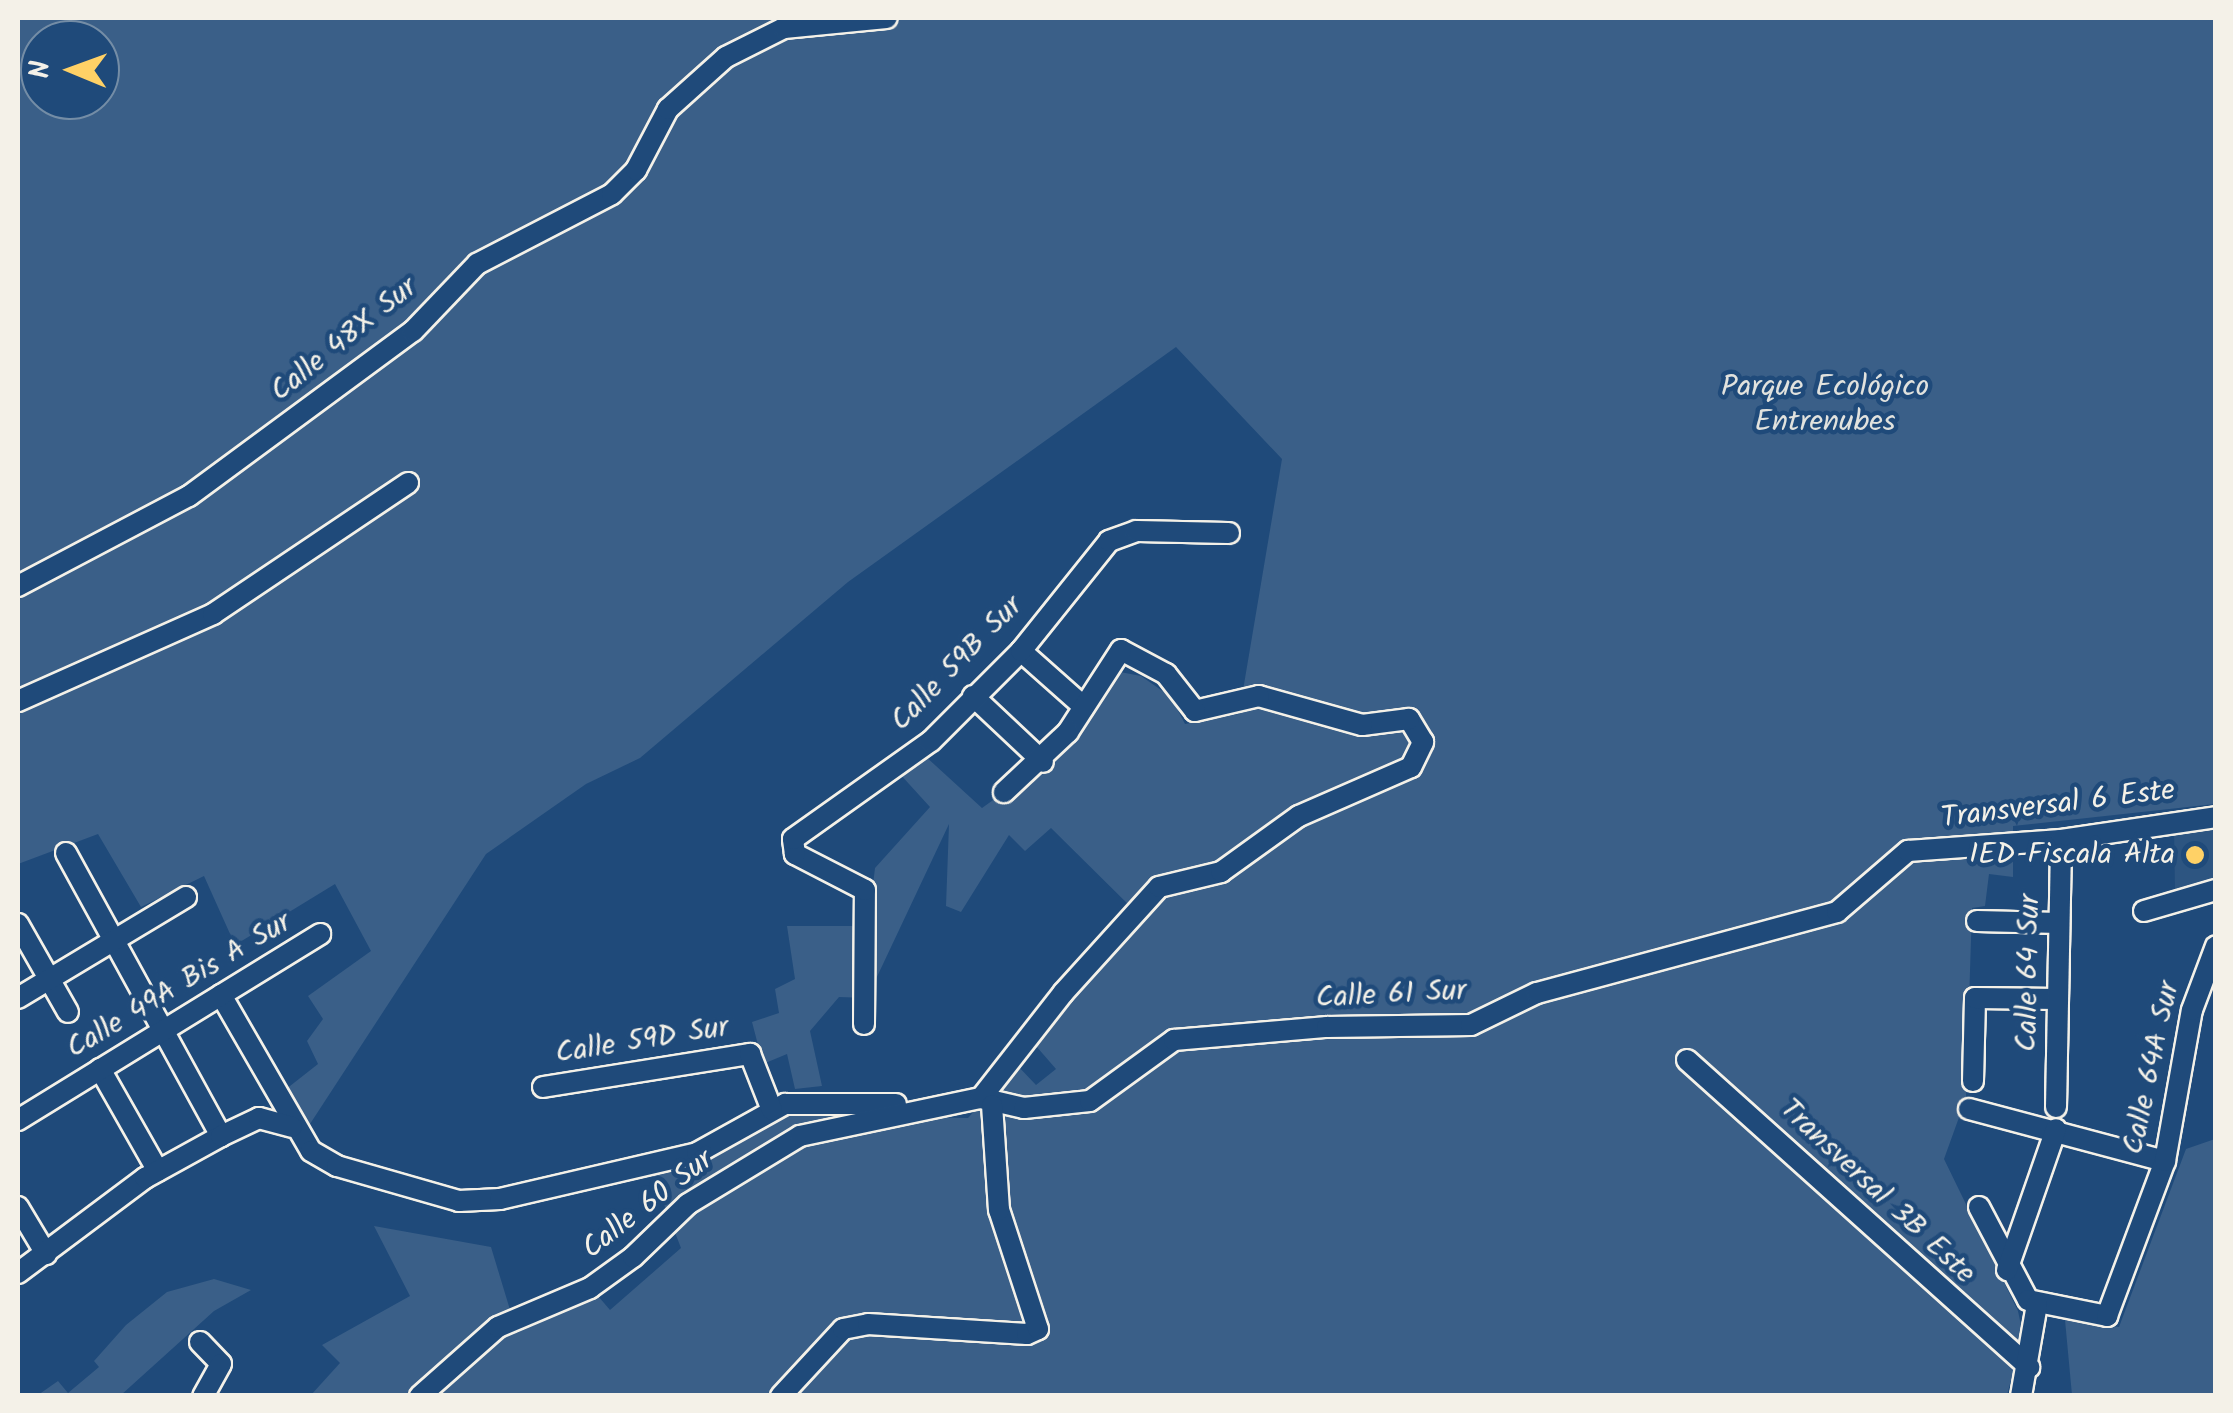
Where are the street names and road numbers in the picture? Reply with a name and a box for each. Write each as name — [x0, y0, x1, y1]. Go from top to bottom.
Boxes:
street label: Calle 48X Sur — [264, 270, 424, 410]
street label: Calle 59B Sur — [883, 589, 1031, 739]
street label: Transversal 6 Este — [1939, 773, 2177, 837]
street label: Calle 64 Sur — [2010, 894, 2048, 1052]
street label: Calle 49A Bis A Sur — [60, 905, 298, 1067]
street label: Calle 61 Sur — [1315, 973, 1467, 1017]
street label: Calle 64A Sur — [2116, 978, 2188, 1158]
street label: Calle 59D Sur — [553, 1010, 731, 1072]
street label: Transversal 3B Este — [1772, 1092, 1982, 1292]
street label: Calle 60 Sur — [575, 1143, 721, 1267]

